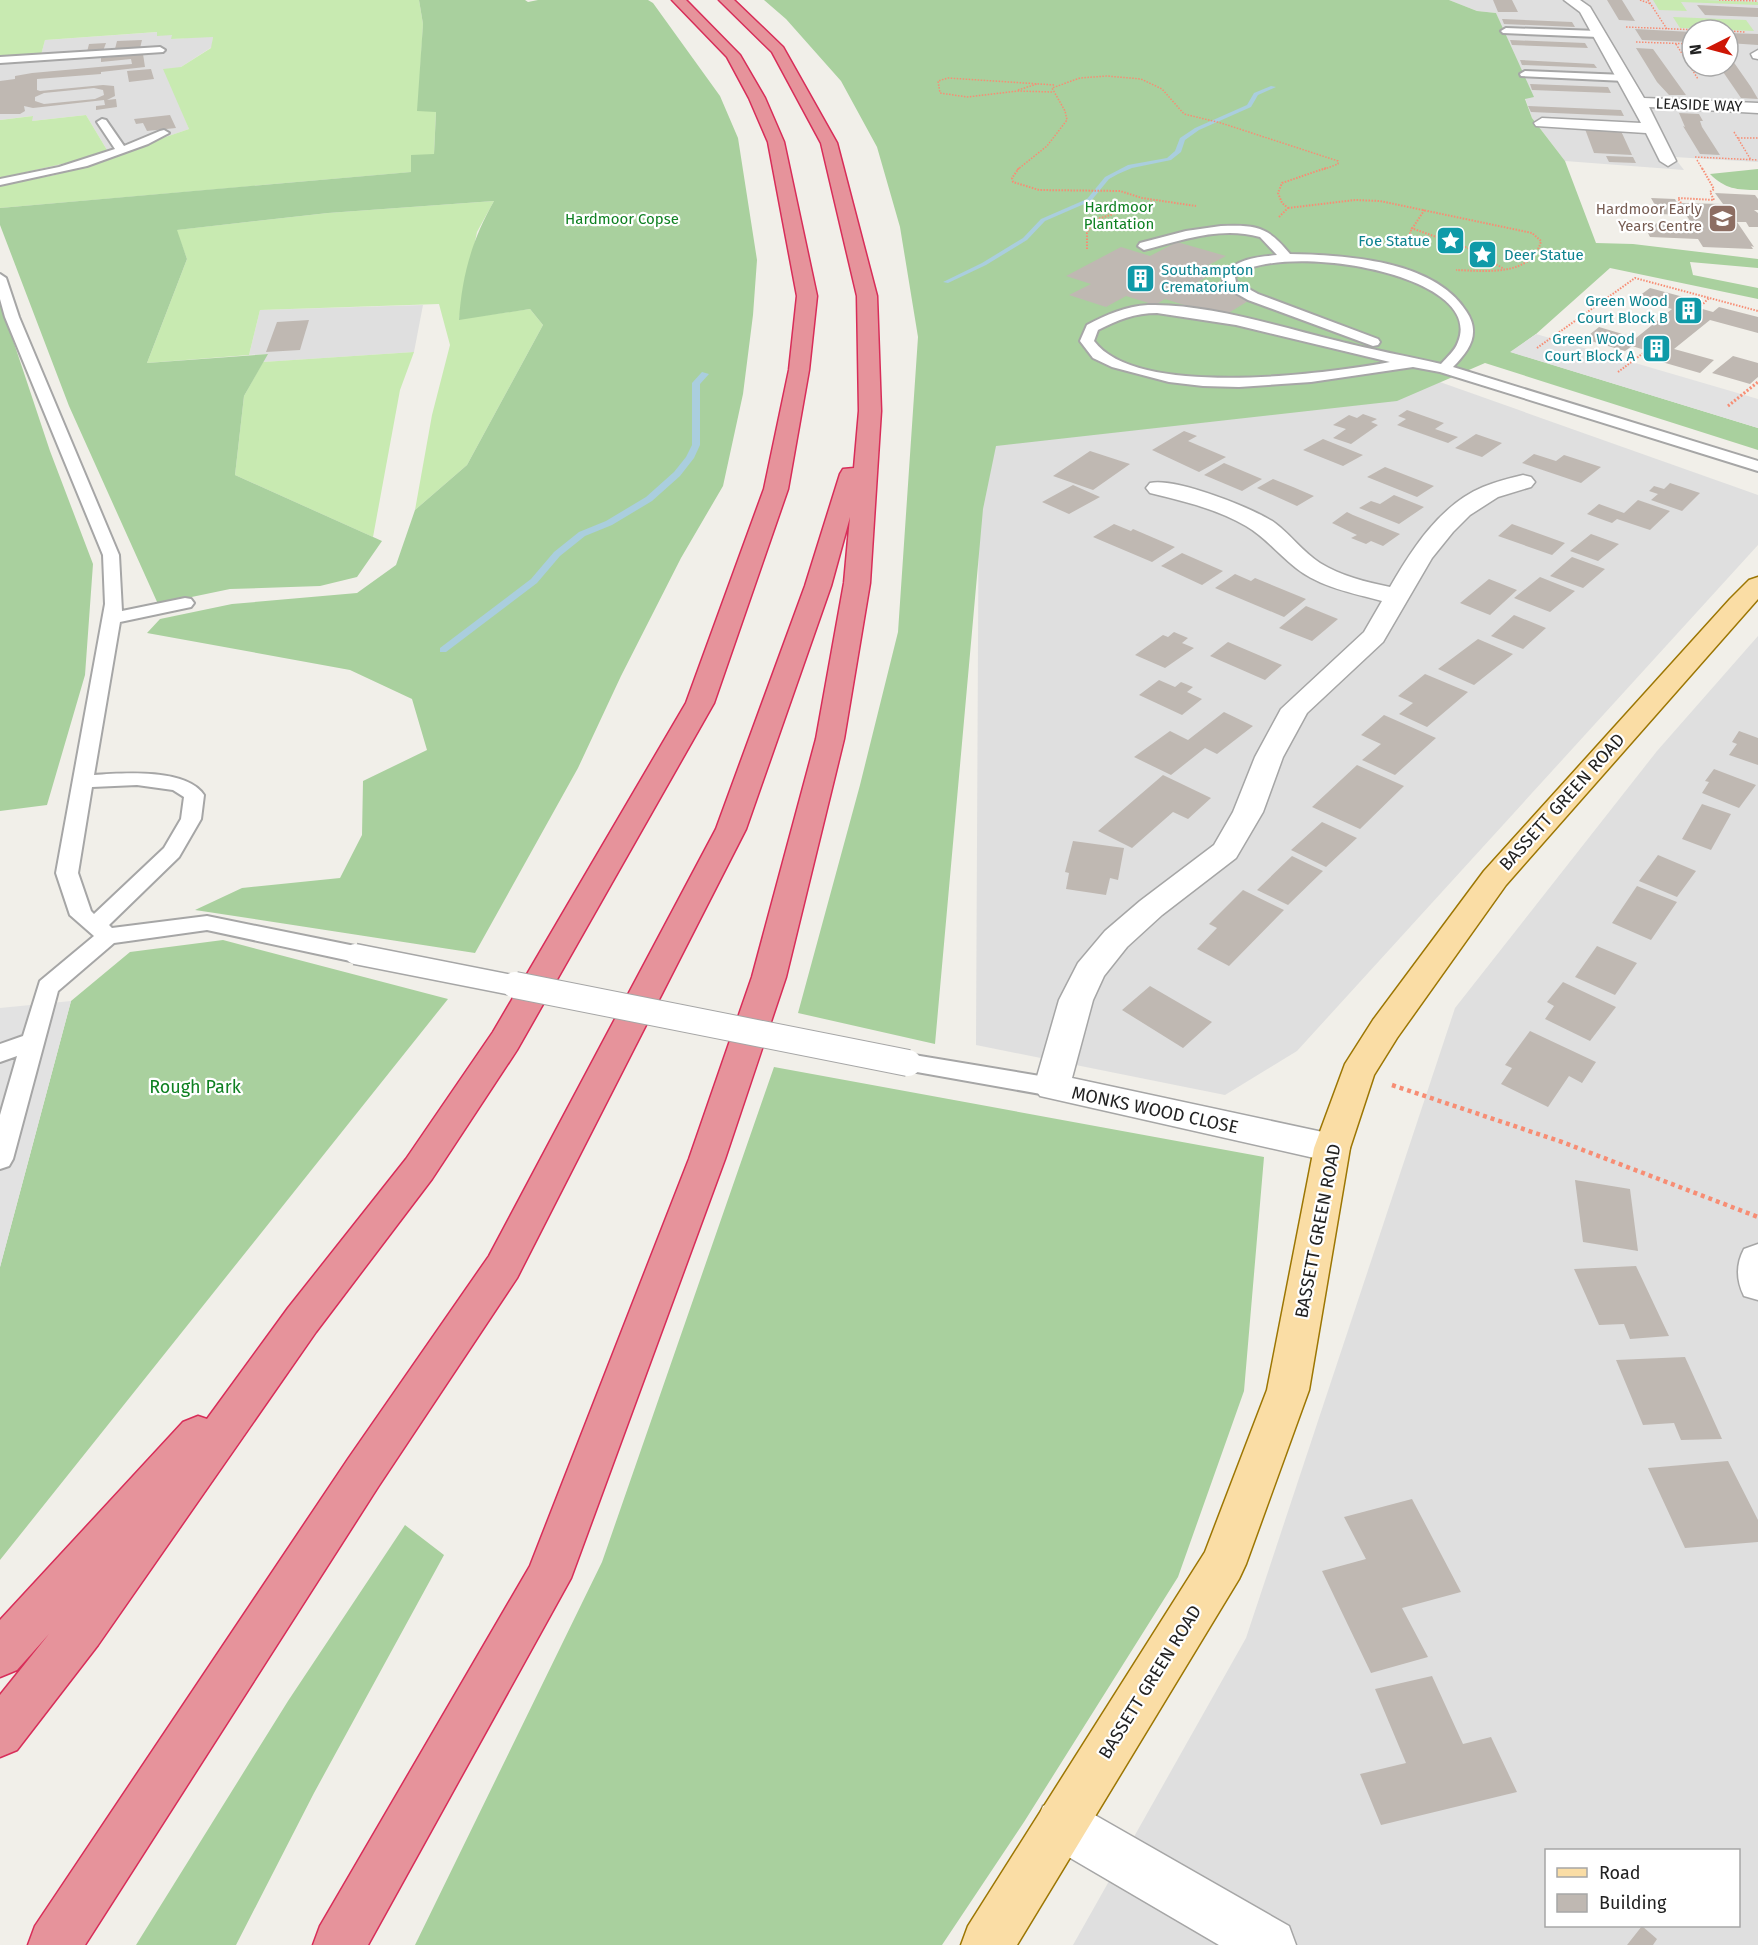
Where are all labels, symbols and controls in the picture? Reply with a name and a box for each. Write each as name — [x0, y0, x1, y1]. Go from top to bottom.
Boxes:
north arrow — [1680, 18, 1740, 78]
text: N — [1686, 43, 1706, 56]
street label: LEASIDE WAY — [1655, 94, 1743, 116]
park label: Hardmoor Plantation — [1084, 198, 1154, 233]
place label: Hardmoor Early Years Centre — [1596, 200, 1703, 235]
school or university icon: Hardmoor Early Years Centre — [1707, 202, 1739, 234]
park label: Hardmoor Copse — [565, 210, 679, 228]
place icon: Foe Statue — [1435, 225, 1467, 257]
place label: Foe Statue — [1358, 232, 1430, 250]
place icon: Deer Statue — [1467, 239, 1499, 271]
place label: Deer Statue — [1504, 246, 1584, 264]
place label: Southampton Crematorium — [1161, 261, 1254, 296]
building icon: Southampton Crematorium — [1124, 263, 1156, 295]
place label: Green Wood Court Block B — [1577, 292, 1668, 327]
building icon: Green Wood Court Block B — [1673, 294, 1705, 326]
place label: Green Wood Court Block A — [1545, 330, 1635, 365]
building icon: Green Wood Court Block A — [1640, 332, 1672, 364]
street label: BASSETT GREEN ROAD — [1495, 729, 1629, 875]
park label: Rough Park — [149, 1076, 242, 1098]
street label: MONKS WOOD CLOSE — [1070, 1082, 1240, 1138]
street label: BASSETT GREEN ROAD — [1290, 1142, 1346, 1320]
street label: BASSETT GREEN ROAD — [1094, 1601, 1206, 1763]
legend — [1545, 1849, 1740, 1927]
text: Road — [1599, 1862, 1641, 1884]
text: Building — [1599, 1892, 1667, 1914]

